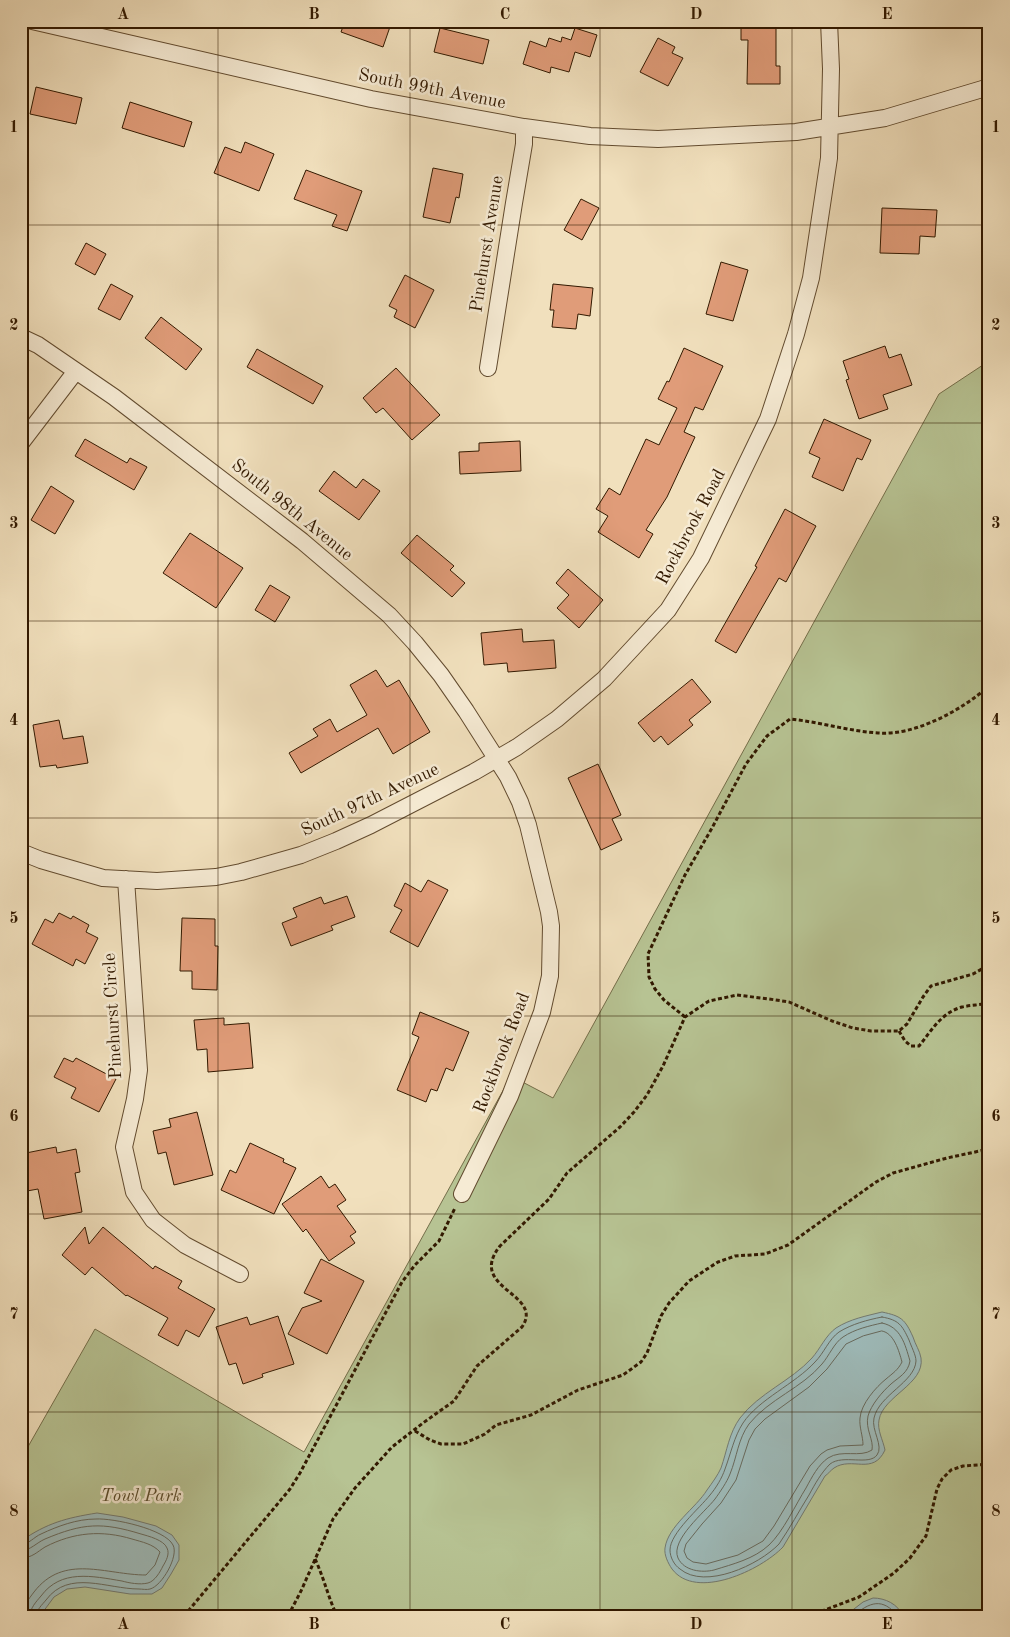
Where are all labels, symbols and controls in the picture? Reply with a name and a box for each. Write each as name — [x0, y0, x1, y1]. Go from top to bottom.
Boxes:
text: A — [117, 7, 129, 23]
text: B — [308, 7, 320, 23]
text: C — [500, 7, 510, 23]
text: D — [690, 7, 702, 23]
text: E — [881, 7, 893, 23]
street label: South 99th Avenue — [357, 66, 507, 112]
text: 1 — [9, 120, 19, 136]
text: 1 — [991, 120, 1001, 136]
street label: Pinehurst Avenue — [467, 174, 507, 314]
text: 2 — [9, 318, 19, 334]
text: 2 — [991, 318, 1001, 334]
street label: South 98th Avenue — [228, 456, 356, 564]
street label: Rockbrook Road — [653, 466, 729, 588]
text: 3 — [9, 516, 19, 532]
text: 3 — [991, 516, 1001, 532]
text: 4 — [9, 713, 19, 729]
text: 4 — [991, 713, 1001, 729]
street label: South 97th Avenue — [298, 760, 442, 840]
text: 5 — [9, 911, 19, 927]
text: 5 — [991, 911, 1001, 927]
street label: Pinehurst Circle — [101, 952, 125, 1080]
street label: Rockbrook Road — [471, 990, 533, 1116]
text: 6 — [9, 1109, 19, 1125]
text: 6 — [991, 1109, 1001, 1125]
text: 7 — [9, 1307, 19, 1323]
text: 7 — [991, 1307, 1001, 1323]
park label: Towl Park — [100, 1487, 182, 1505]
text: 8 — [9, 1504, 19, 1520]
text: 8 — [991, 1504, 1001, 1520]
text: A — [117, 1617, 129, 1633]
text: B — [308, 1617, 320, 1633]
text: C — [500, 1617, 510, 1633]
text: D — [690, 1617, 702, 1633]
text: E — [881, 1617, 893, 1633]

